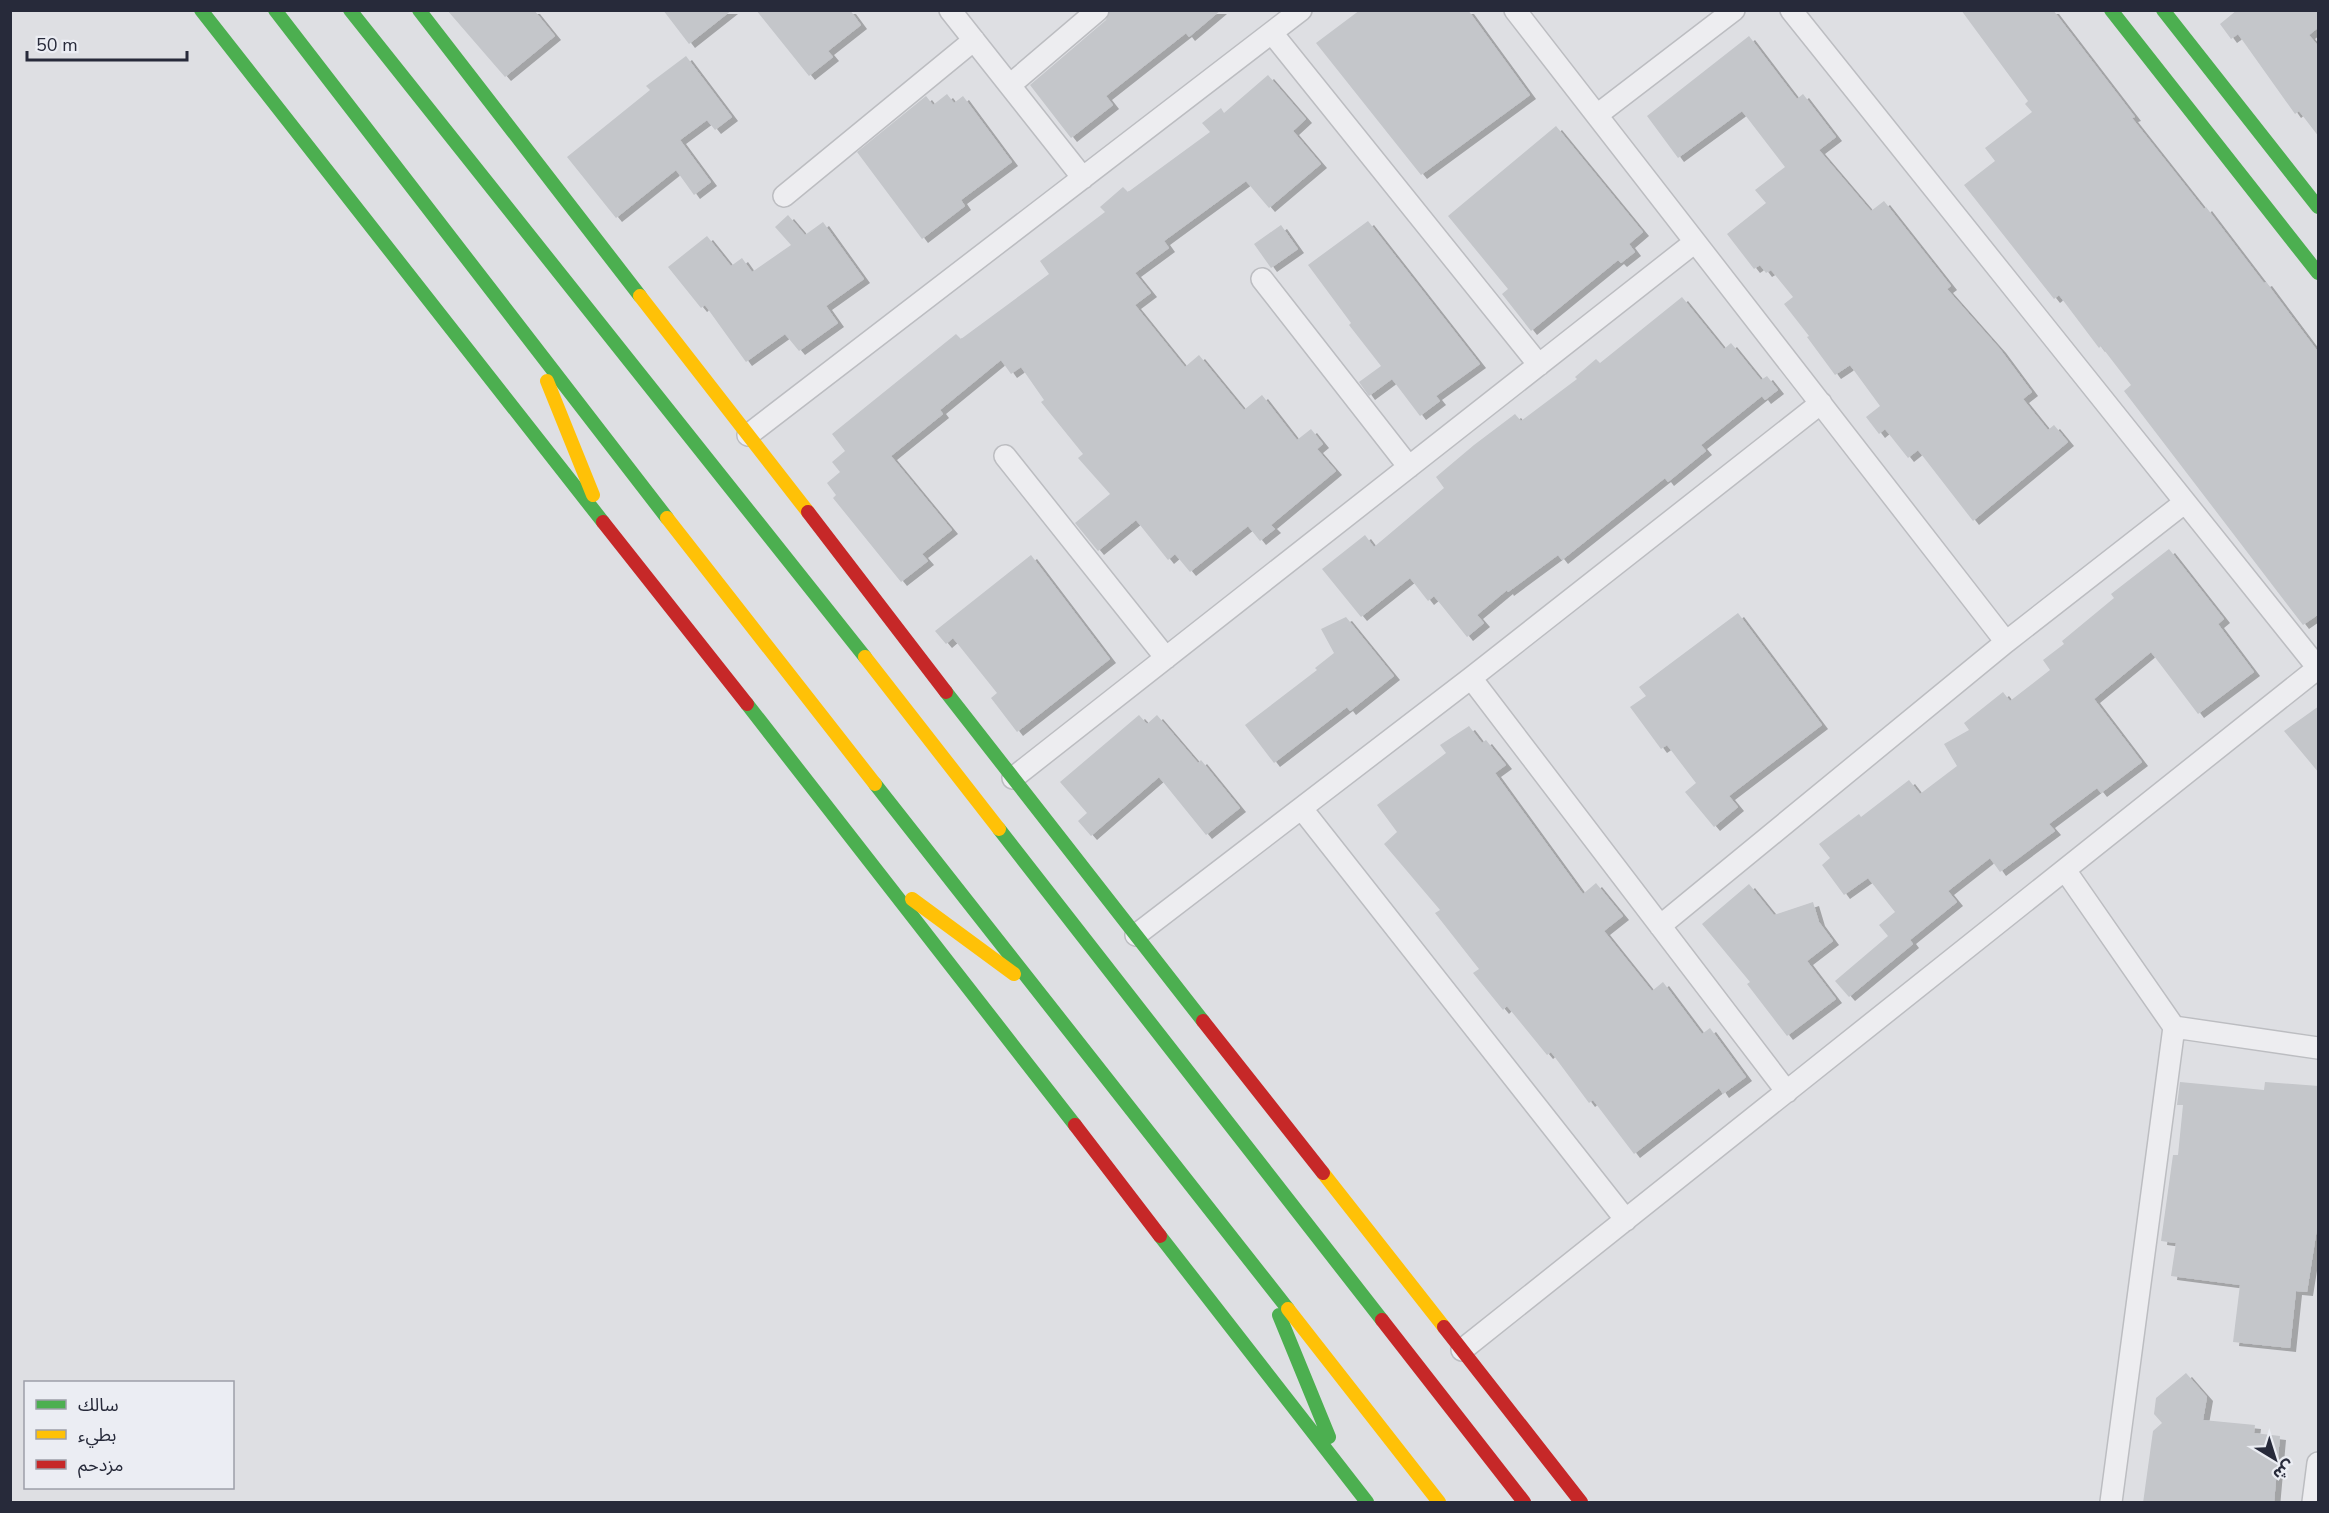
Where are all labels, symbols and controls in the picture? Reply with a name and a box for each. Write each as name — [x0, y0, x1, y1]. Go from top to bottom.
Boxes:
scale bar — [27, 24, 188, 62]
text: 50 m — [36, 33, 78, 57]
legend — [24, 1381, 234, 1489]
text: سالك — [78, 1393, 119, 1417]
text: بطيء — [78, 1423, 116, 1448]
north arrow — [2245, 1429, 2305, 1489]
text: مزدحم — [78, 1453, 123, 1478]
text: ش — [2268, 1455, 2299, 1485]

